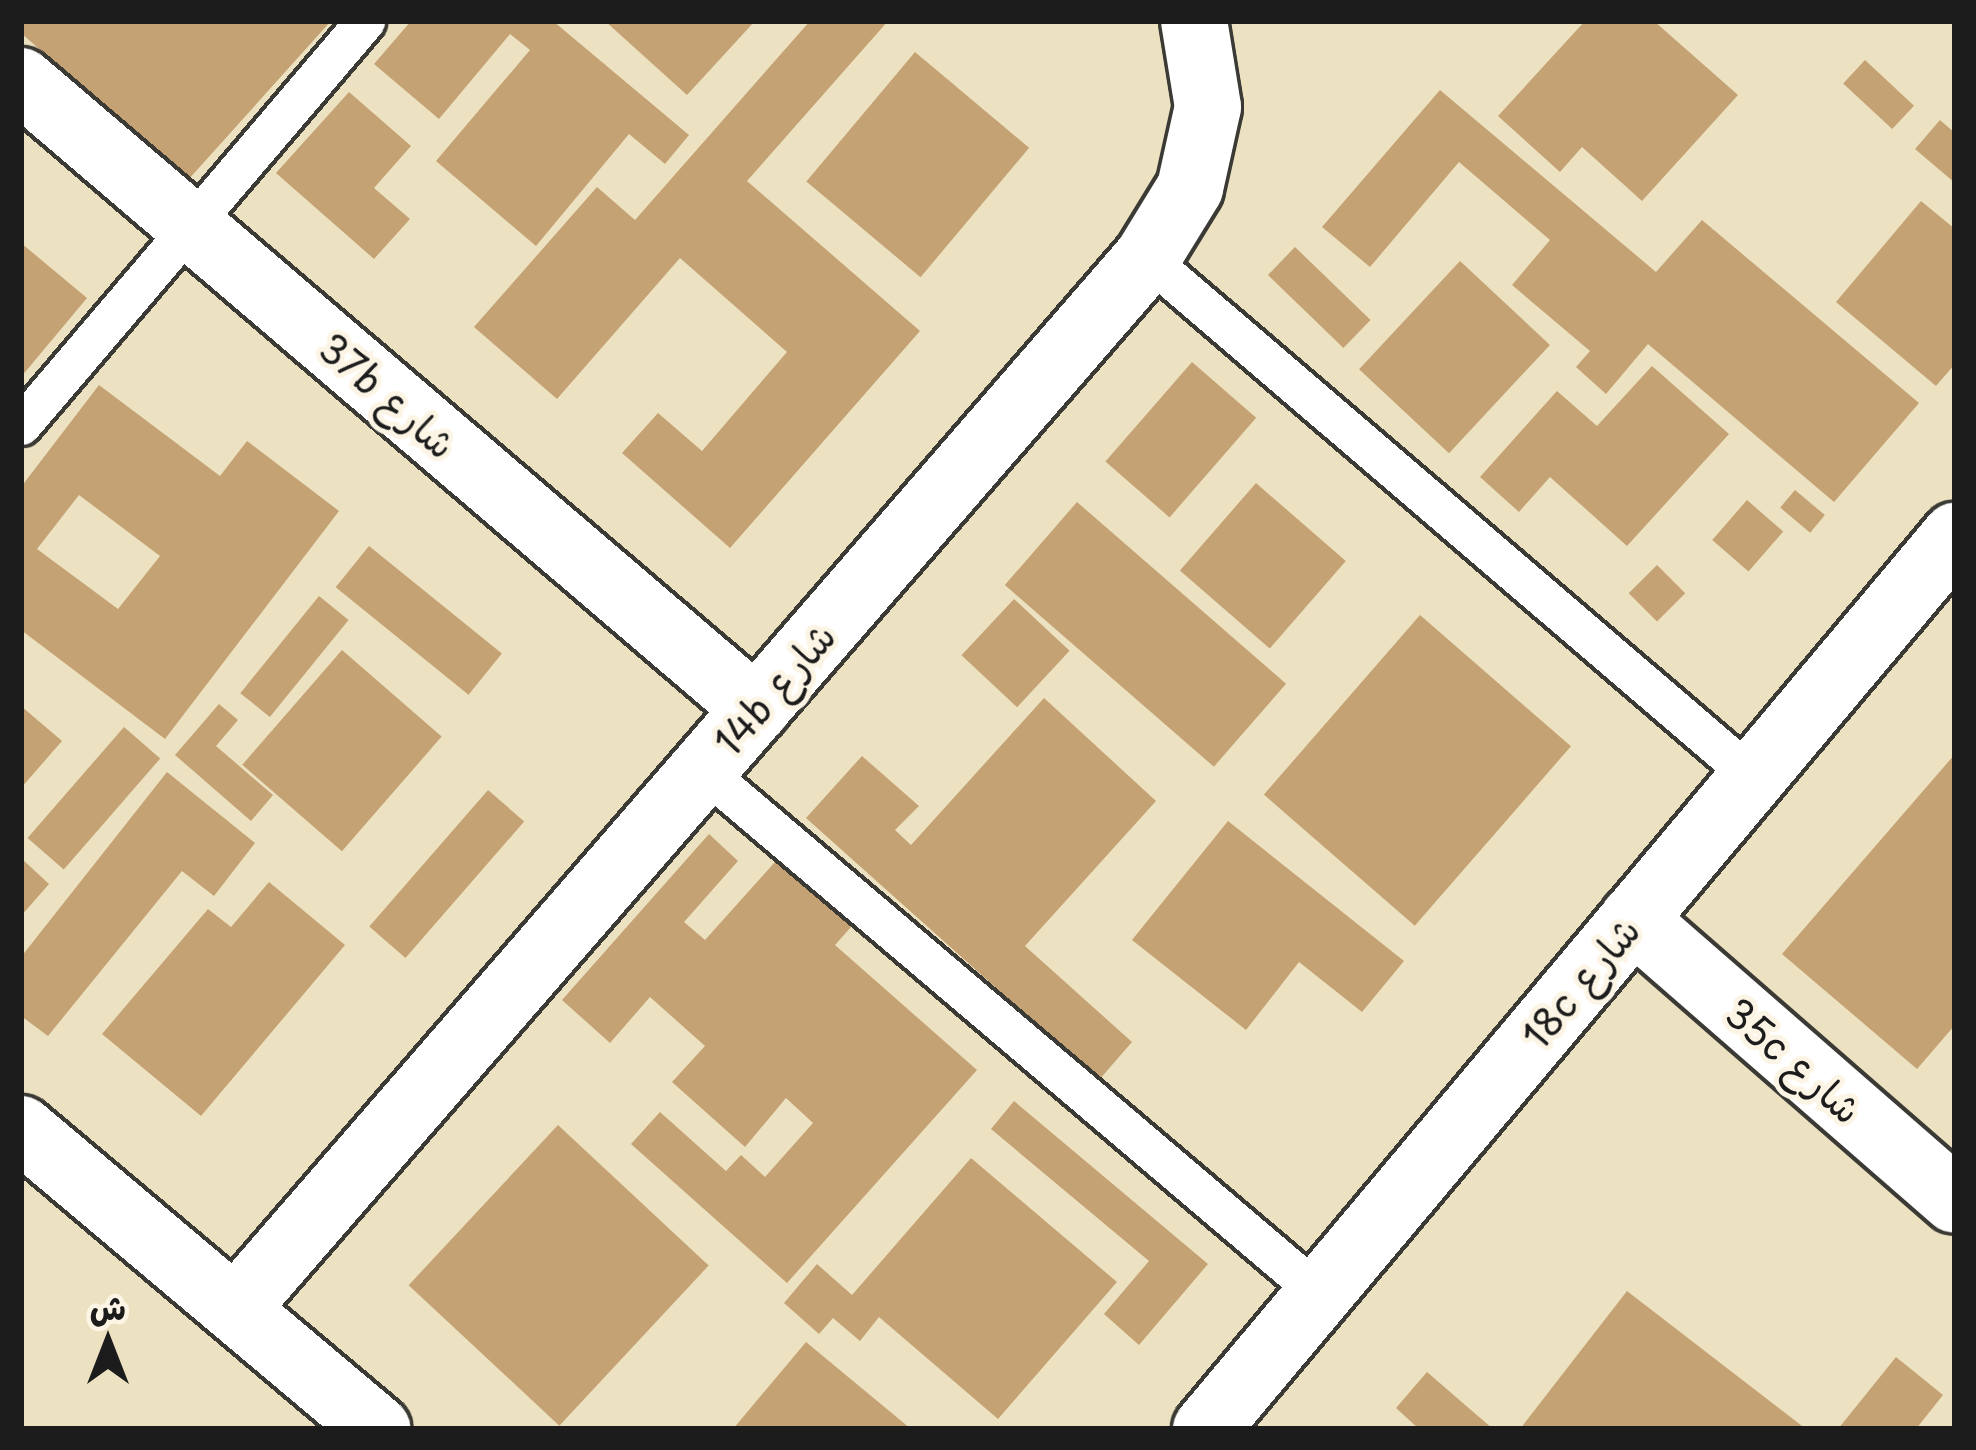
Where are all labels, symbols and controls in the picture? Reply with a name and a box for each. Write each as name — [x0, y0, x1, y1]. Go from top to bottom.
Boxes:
street label: 37b شارع — [310, 323, 466, 467]
street label: 14b شارع — [703, 611, 845, 765]
street label: 18c شارع — [1511, 907, 1649, 1057]
street label: 35c شارع — [1716, 988, 1872, 1132]
text: ش — [90, 1281, 126, 1331]
north arrow — [48, 1282, 168, 1402]

